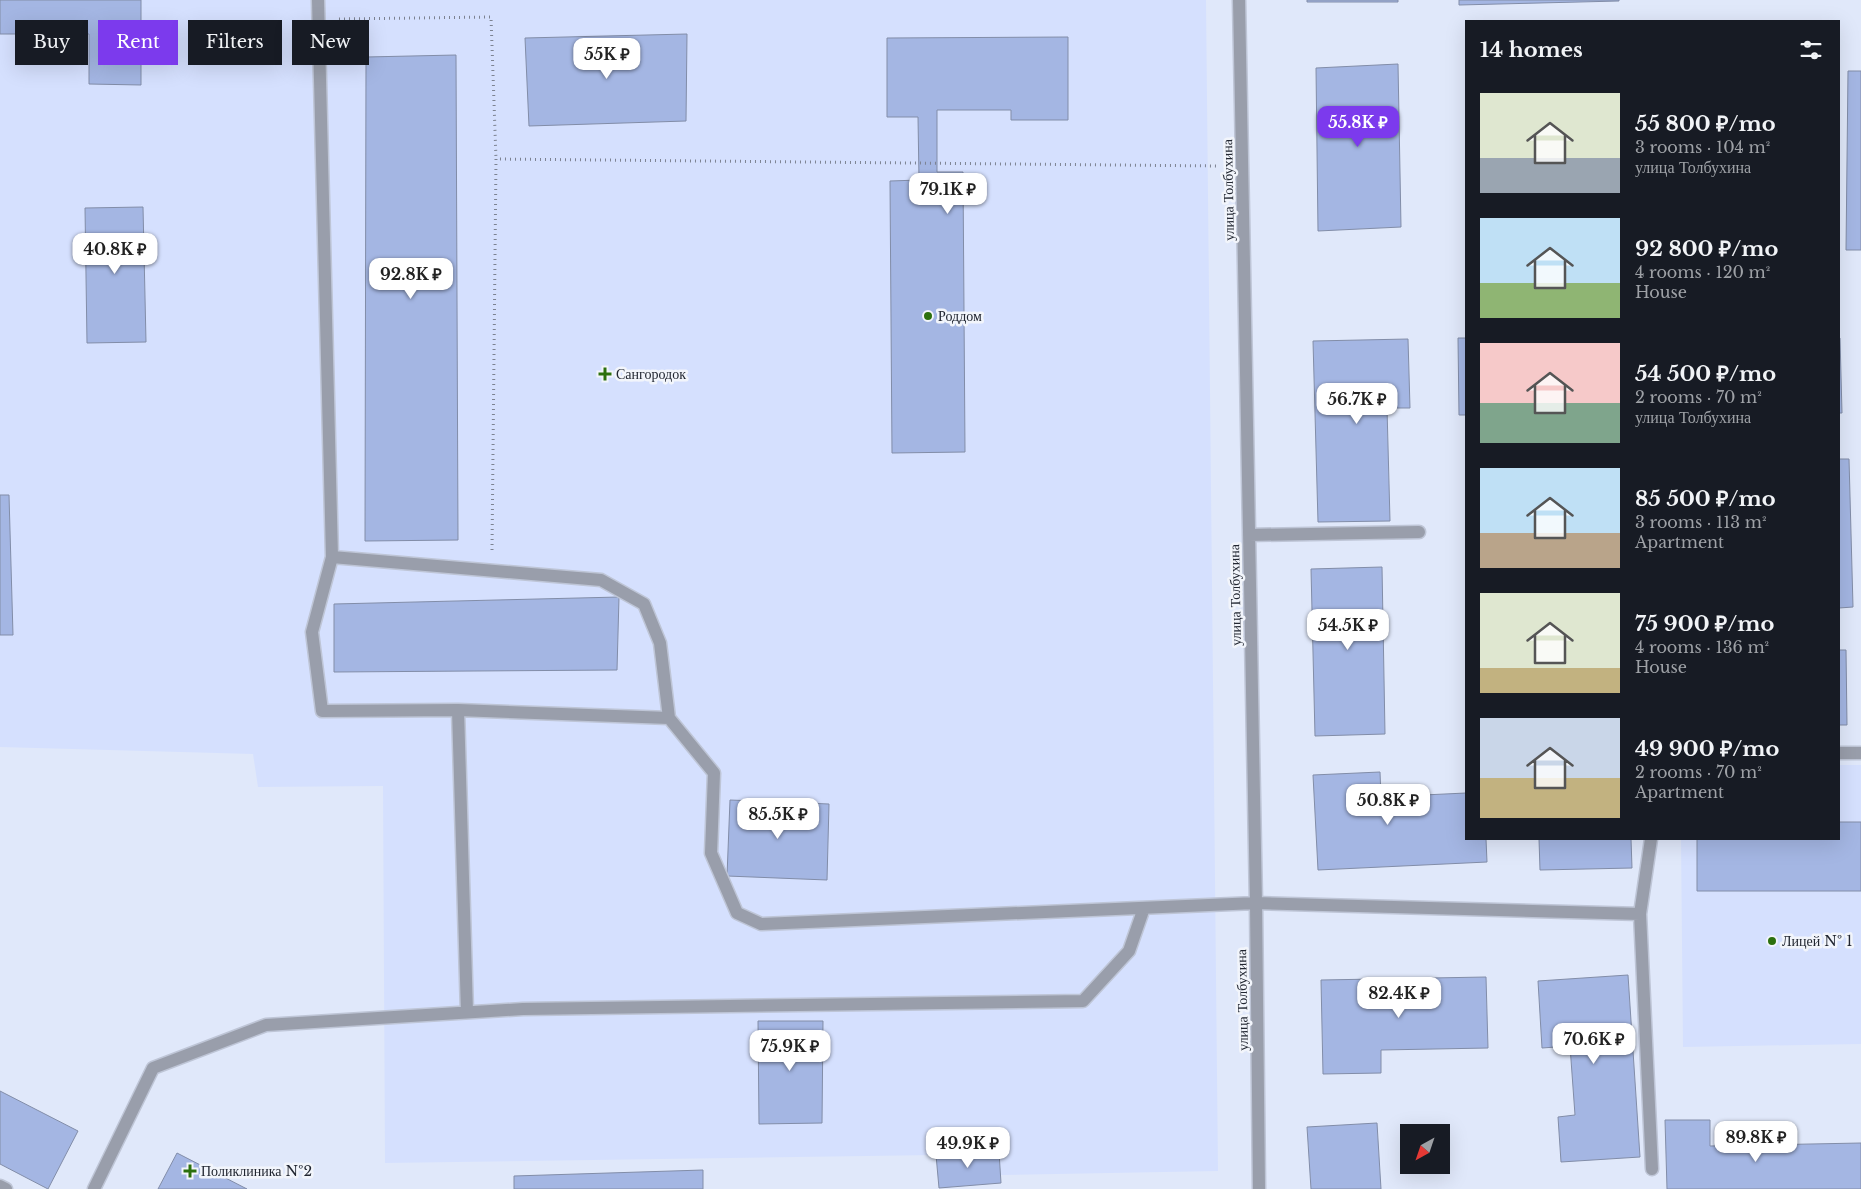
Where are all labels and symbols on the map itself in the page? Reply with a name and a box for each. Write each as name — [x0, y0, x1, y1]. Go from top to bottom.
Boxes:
pin: 55K ₽ — [572, 38, 642, 80]
pin: 55.8K ₽ — [1312, 106, 1404, 148]
street label: улица Толбухина — [1218, 138, 1238, 241]
pin: 79.1K ₽ — [902, 172, 994, 215]
pin: 40.8K ₽ — [69, 232, 161, 275]
pin: 92.8K ₽ — [365, 258, 457, 300]
place label: Роддом — [938, 307, 982, 325]
marker: Роддом — [922, 310, 934, 322]
place label: Сангородок — [616, 365, 686, 383]
marker: Сангородок — [598, 367, 612, 381]
pin: 56.7K ₽ — [1311, 382, 1403, 425]
street label: улица Толбухина — [1225, 543, 1245, 646]
pin: 54.5K ₽ — [1302, 608, 1394, 651]
pin: 50.8K ₽ — [1342, 784, 1434, 826]
pin: 85.5K ₽ — [732, 798, 824, 840]
place label: Лицей № 1 — [1782, 932, 1852, 950]
marker: Лицей № 1 — [1766, 935, 1778, 947]
street label: улица Толбухина — [1232, 948, 1252, 1051]
pin: 82.4K ₽ — [1353, 976, 1445, 1019]
pin: 70.6K ₽ — [1548, 1022, 1640, 1065]
pin: 75.9K ₽ — [744, 1030, 836, 1072]
pin: 89.8K ₽ — [1710, 1120, 1802, 1163]
north arrow — [1400, 1124, 1450, 1174]
pin: 49.9K ₽ — [922, 1126, 1014, 1169]
place label: Поликлиника №2 — [201, 1162, 312, 1180]
marker: Поликлиника №2 — [183, 1164, 197, 1178]

